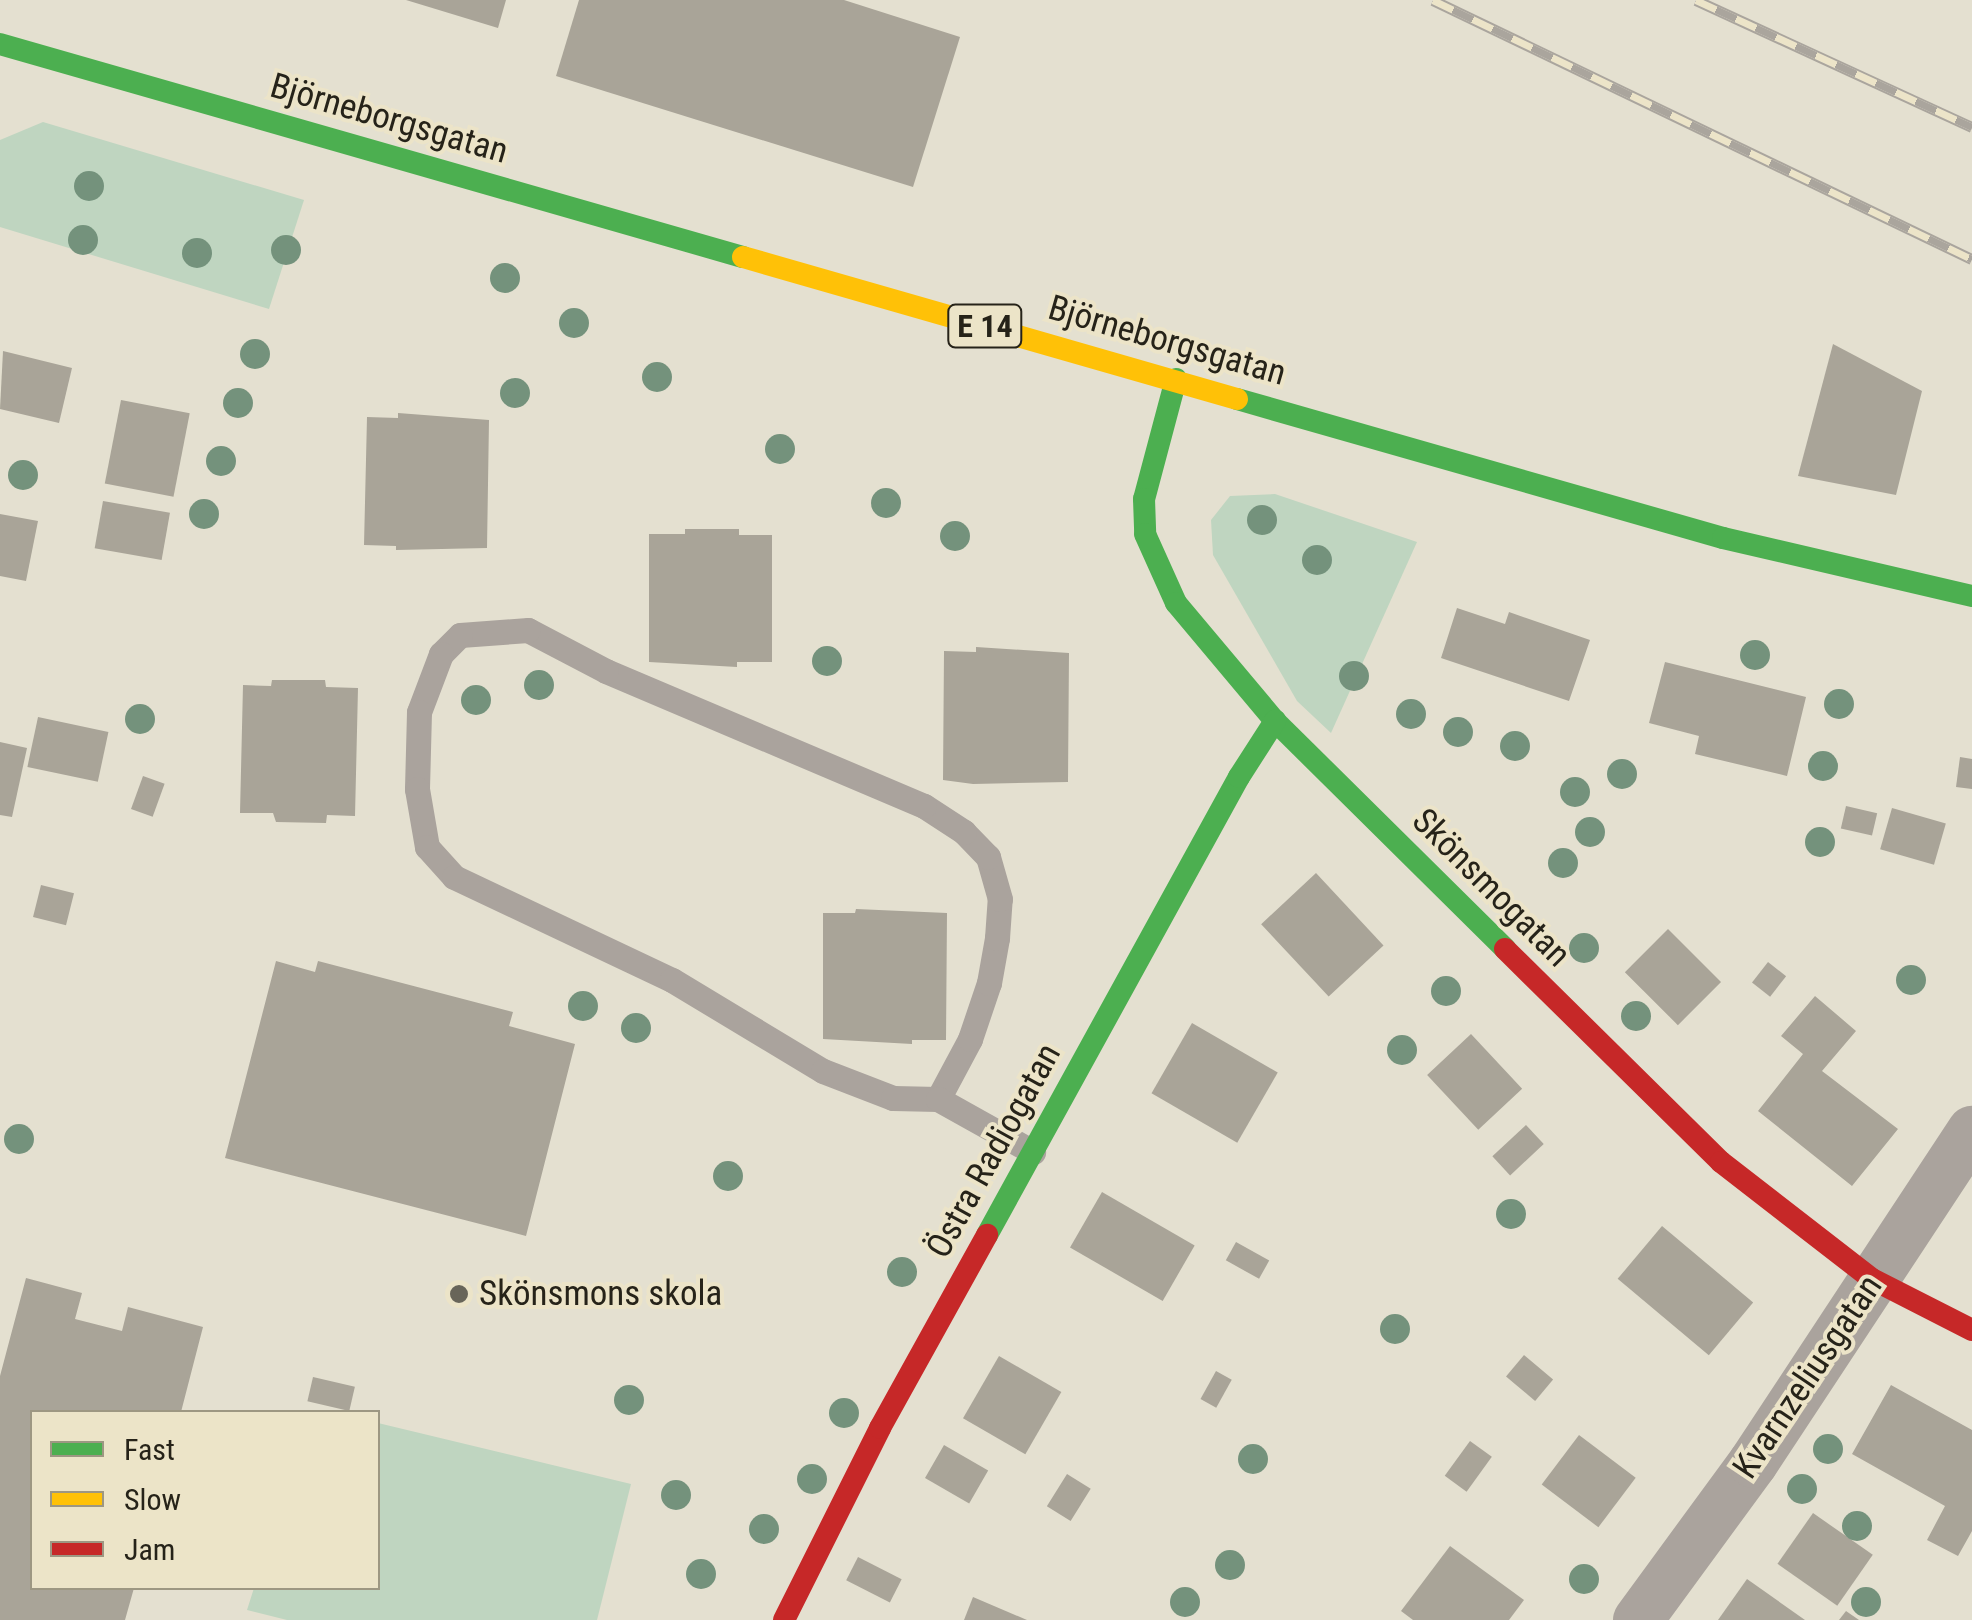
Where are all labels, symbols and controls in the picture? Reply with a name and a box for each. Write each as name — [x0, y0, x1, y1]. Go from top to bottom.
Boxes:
street label: Björneborgsgatan — [265, 65, 513, 173]
street label: Björneborgsgatan — [1043, 287, 1291, 395]
road number: E 14 — [945, 299, 1025, 353]
street label: Skönsmogatan — [1403, 800, 1579, 976]
street label: Östra Radiogatan — [918, 1037, 1070, 1265]
street label: Kvarnzeliusgatan — [1725, 1267, 1891, 1487]
place label: Skönsmons skola — [479, 1273, 722, 1315]
marker: Skönsmons skola — [448, 1283, 470, 1305]
legend — [30, 1410, 380, 1590]
text: Fast — [124, 1432, 175, 1467]
text: Slow — [124, 1482, 181, 1517]
text: Jam — [124, 1532, 175, 1567]

